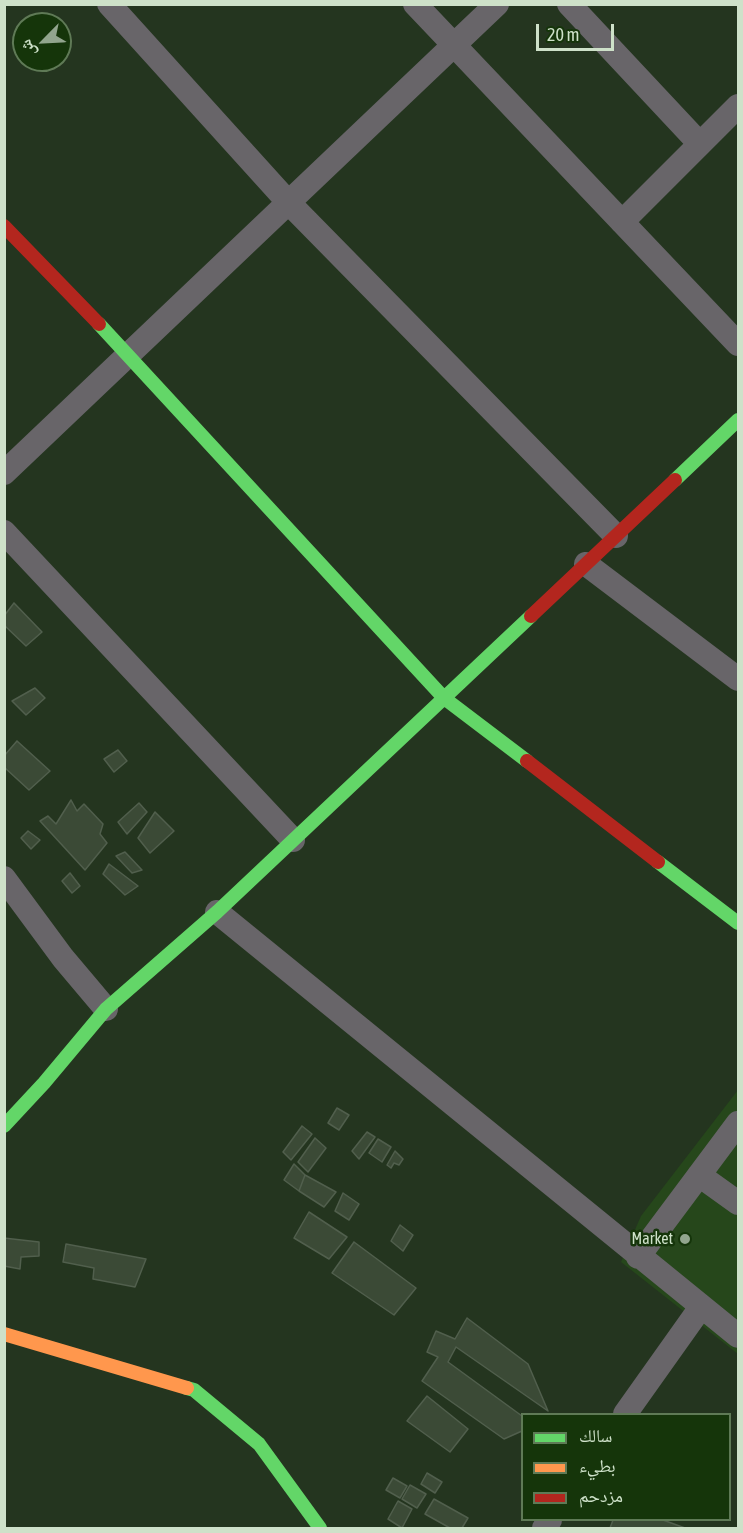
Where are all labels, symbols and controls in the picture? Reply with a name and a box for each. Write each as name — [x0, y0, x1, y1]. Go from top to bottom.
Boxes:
north arrow — [12, 12, 72, 72]
scale bar — [539, 12, 617, 50]
text: 20 m — [547, 24, 579, 45]
text: ش — [16, 37, 39, 60]
place label: Market — [632, 1229, 673, 1249]
marker: Market — [678, 1232, 692, 1246]
legend — [521, 1413, 731, 1521]
text: سالك — [579, 1425, 612, 1446]
text: بطيء — [579, 1455, 616, 1476]
text: مزدحم — [579, 1485, 623, 1506]

